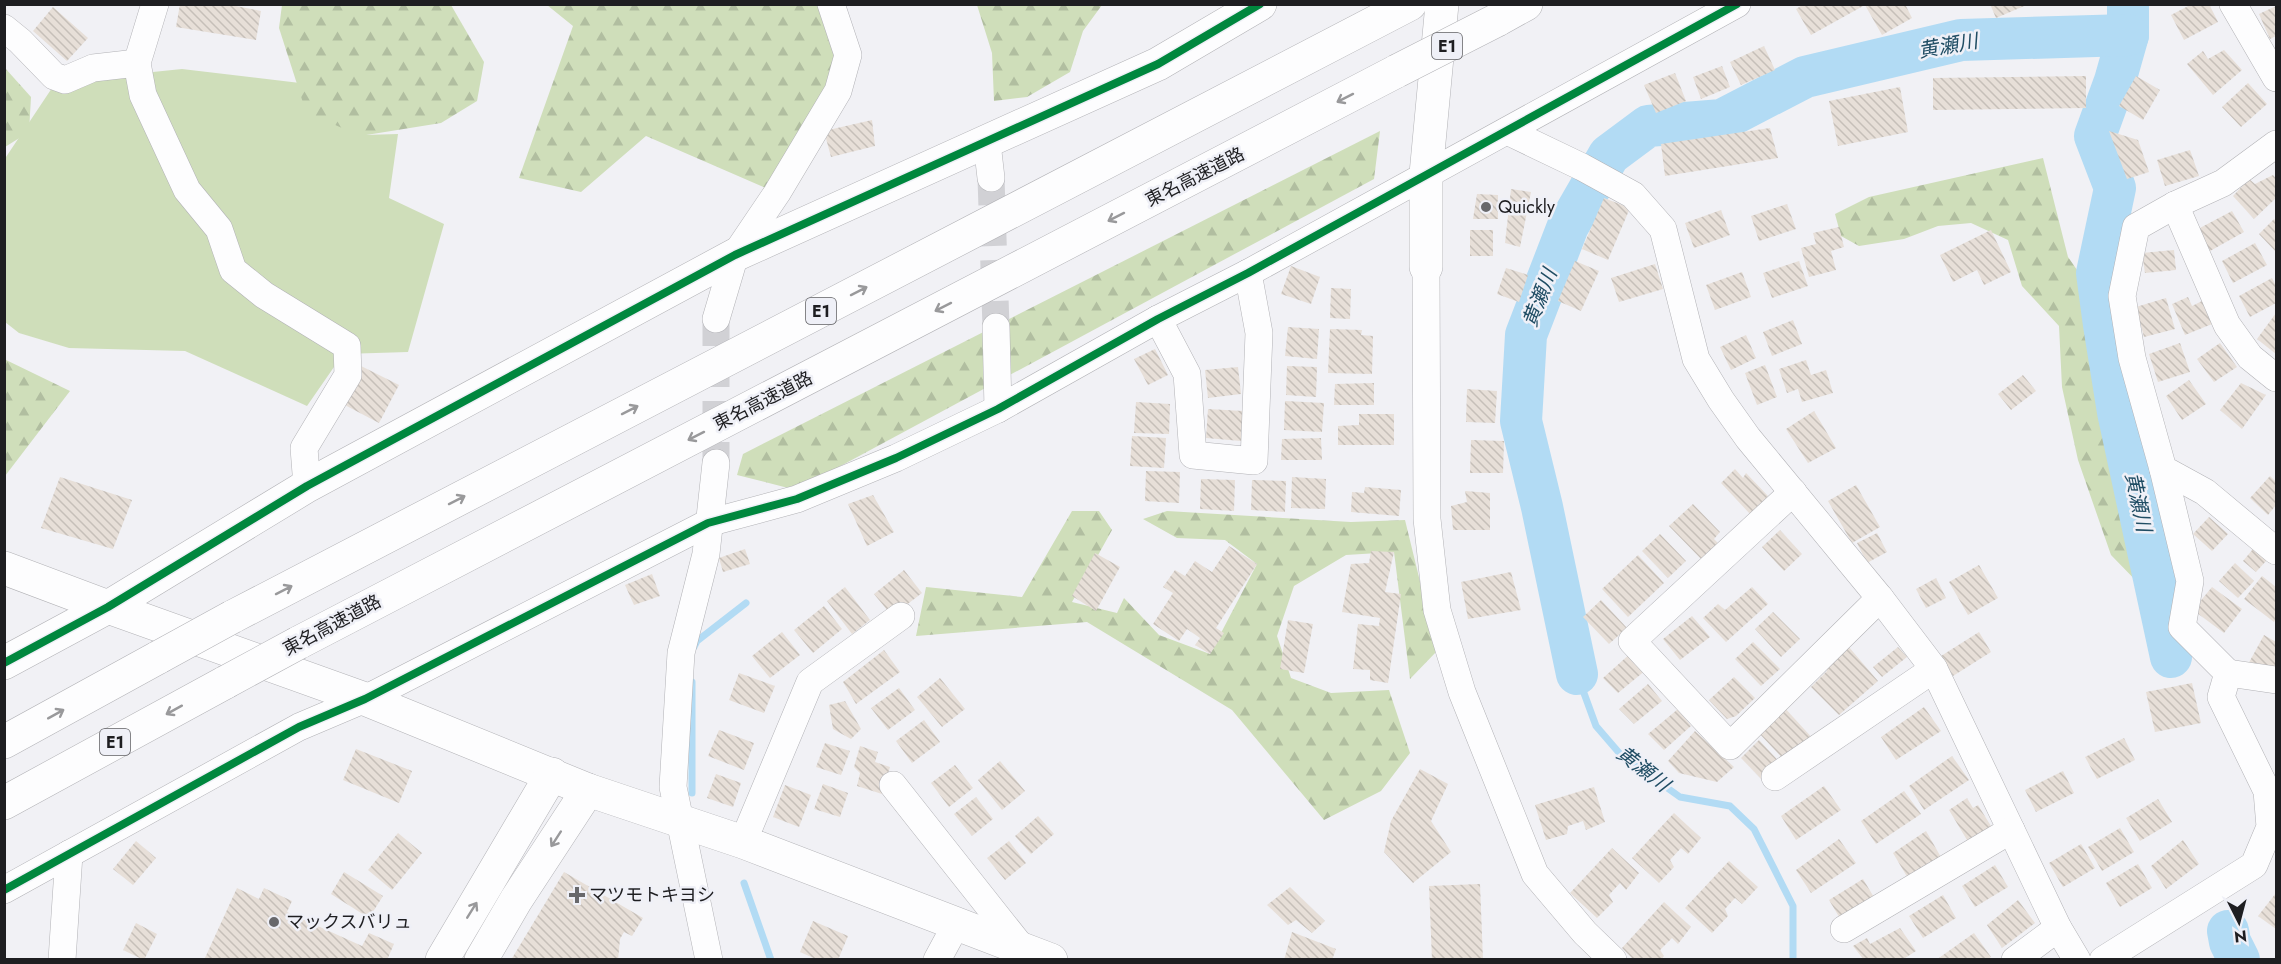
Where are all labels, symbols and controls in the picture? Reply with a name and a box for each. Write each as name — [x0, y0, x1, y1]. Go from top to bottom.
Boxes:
water label: 黄瀬川 — [1916, 26, 1982, 65]
road number: E1 — [1432, 33, 1462, 59]
one-way arrow — [1337, 93, 1355, 104]
street label: 東名高速道路 — [1141, 141, 1249, 213]
place label: Quickly — [1498, 194, 1555, 220]
marker: Quickly — [1479, 200, 1493, 214]
one-way arrow — [1108, 212, 1126, 223]
water label: 黄瀬川 — [1516, 263, 1565, 331]
one-way arrow — [849, 285, 867, 296]
road number: E1 — [806, 298, 836, 324]
one-way arrow — [935, 302, 953, 313]
street label: 東名高速道路 — [709, 365, 817, 437]
one-way arrow — [620, 404, 638, 415]
one-way arrow — [688, 430, 705, 442]
water label: 黄瀬川 — [2118, 470, 2159, 536]
one-way arrow — [447, 494, 465, 505]
one-way arrow — [274, 584, 292, 595]
street label: 東名高速道路 — [278, 588, 386, 662]
one-way arrow — [166, 705, 184, 716]
one-way arrow — [47, 708, 64, 720]
road number: E1 — [100, 729, 130, 755]
water label: 黄瀬川 — [1610, 739, 1677, 800]
one-way arrow — [550, 830, 563, 847]
place label: マツモトキヨシ — [589, 882, 715, 908]
marker: マツモトキヨシ — [570, 888, 584, 902]
north arrow — [2209, 892, 2269, 952]
one-way arrow — [467, 902, 479, 919]
place label: マックスバリュ — [286, 909, 411, 935]
marker: マックスバリュ — [267, 915, 281, 929]
text: N — [2233, 924, 2248, 949]

